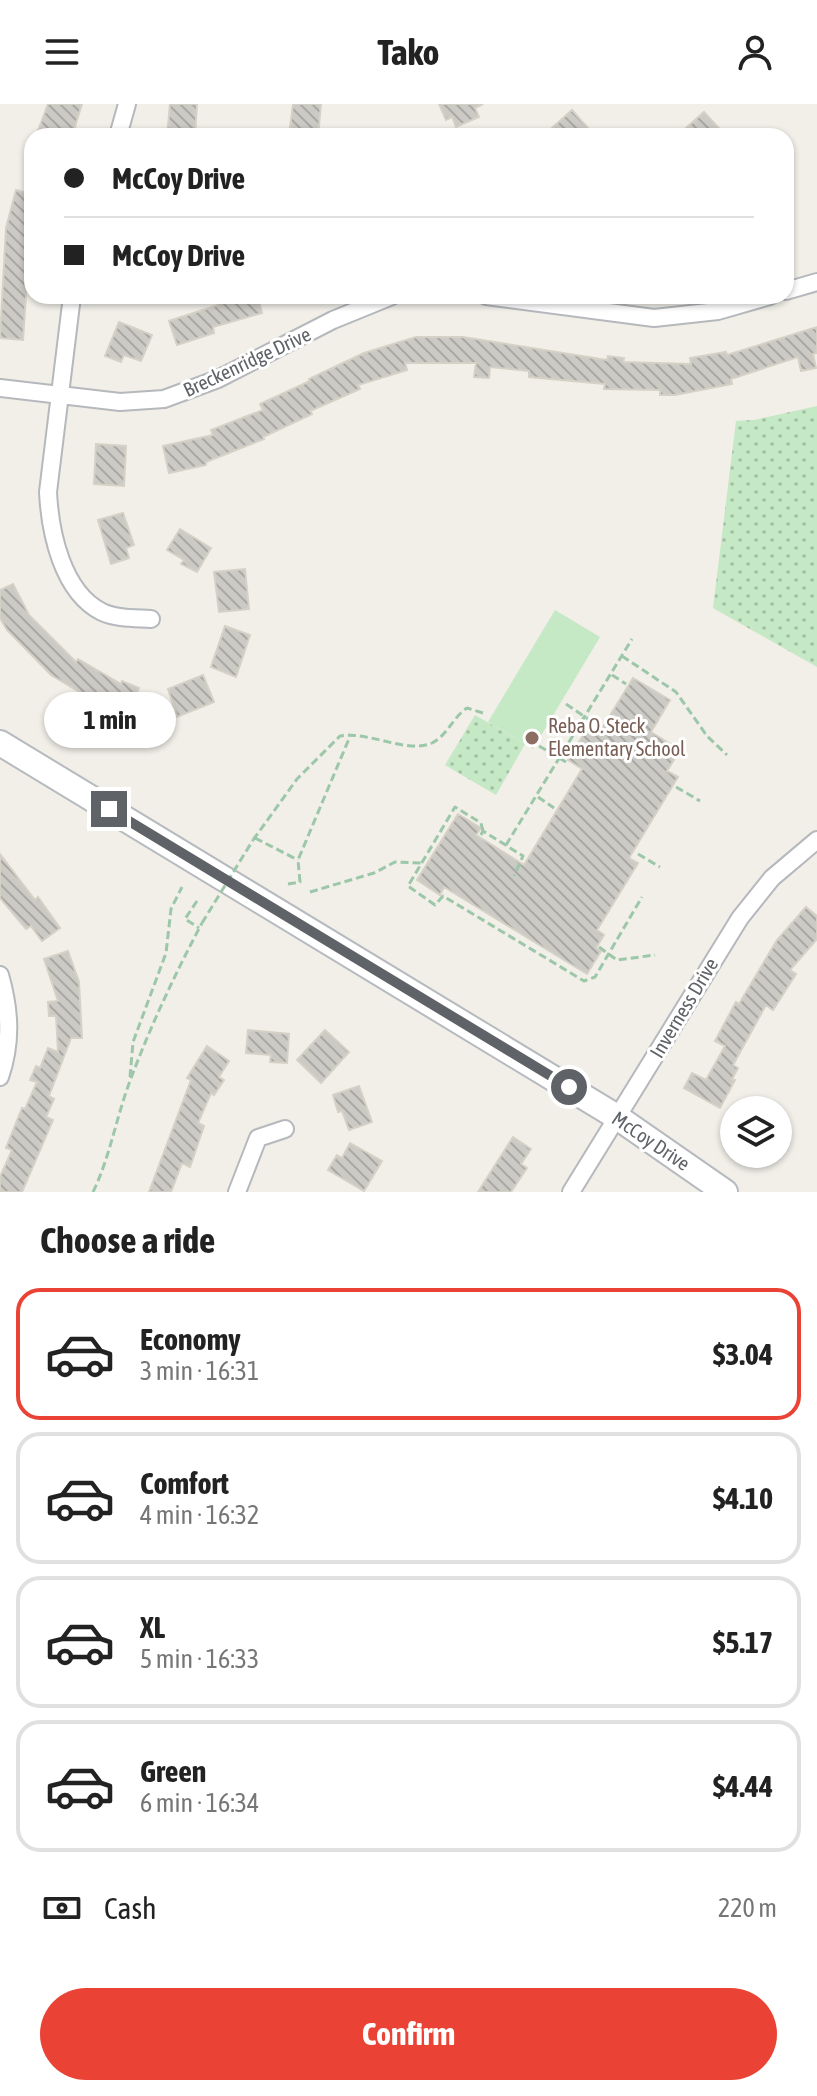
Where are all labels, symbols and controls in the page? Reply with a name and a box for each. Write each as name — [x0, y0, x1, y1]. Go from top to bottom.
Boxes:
icon: menu — [40, 30, 84, 74]
icon: person — [733, 30, 777, 74]
text: Tako — [377, 31, 440, 73]
text: McCoy Drive — [112, 161, 245, 195]
text: McCoy Drive — [112, 238, 245, 272]
street label: Breckenridge Drive — [179, 322, 314, 401]
callout: 1 min — [43, 693, 175, 749]
text: 1 min — [83, 705, 137, 735]
place label: Reba O. Steck Elementary School — [548, 714, 686, 760]
marker: Reba O. Steck Elementary School — [523, 729, 541, 747]
route end — [91, 791, 127, 827]
street label: Inverness Drive — [645, 954, 722, 1062]
route start — [551, 1069, 587, 1105]
map controls — [720, 1096, 792, 1168]
button: layers — [720, 1096, 792, 1168]
street label: McCoy Drive — [608, 1106, 695, 1175]
text: Choose a ride — [40, 1219, 215, 1261]
icon: car — [44, 1318, 116, 1390]
text: Economy — [140, 1322, 241, 1356]
text: $3.04 — [713, 1337, 773, 1371]
text: 3 min · 16:31 — [140, 1356, 259, 1386]
icon: car — [44, 1462, 116, 1534]
text: Comfort — [140, 1466, 229, 1500]
text: $4.10 — [713, 1481, 773, 1515]
text: 4 min · 16:32 — [140, 1500, 259, 1530]
icon: car — [44, 1606, 116, 1678]
text: XL — [140, 1610, 165, 1644]
text: $5.17 — [713, 1625, 773, 1659]
text: 5 min · 16:33 — [140, 1644, 259, 1674]
icon: car — [44, 1750, 116, 1822]
text: Green — [140, 1754, 206, 1788]
text: $4.44 — [713, 1769, 773, 1803]
text: 6 min · 16:34 — [140, 1788, 259, 1818]
icon: cash — [40, 1886, 84, 1930]
text: Cash — [104, 1891, 157, 1925]
text: 220 m — [718, 1893, 777, 1923]
button: Confirm — [40, 1988, 777, 2080]

